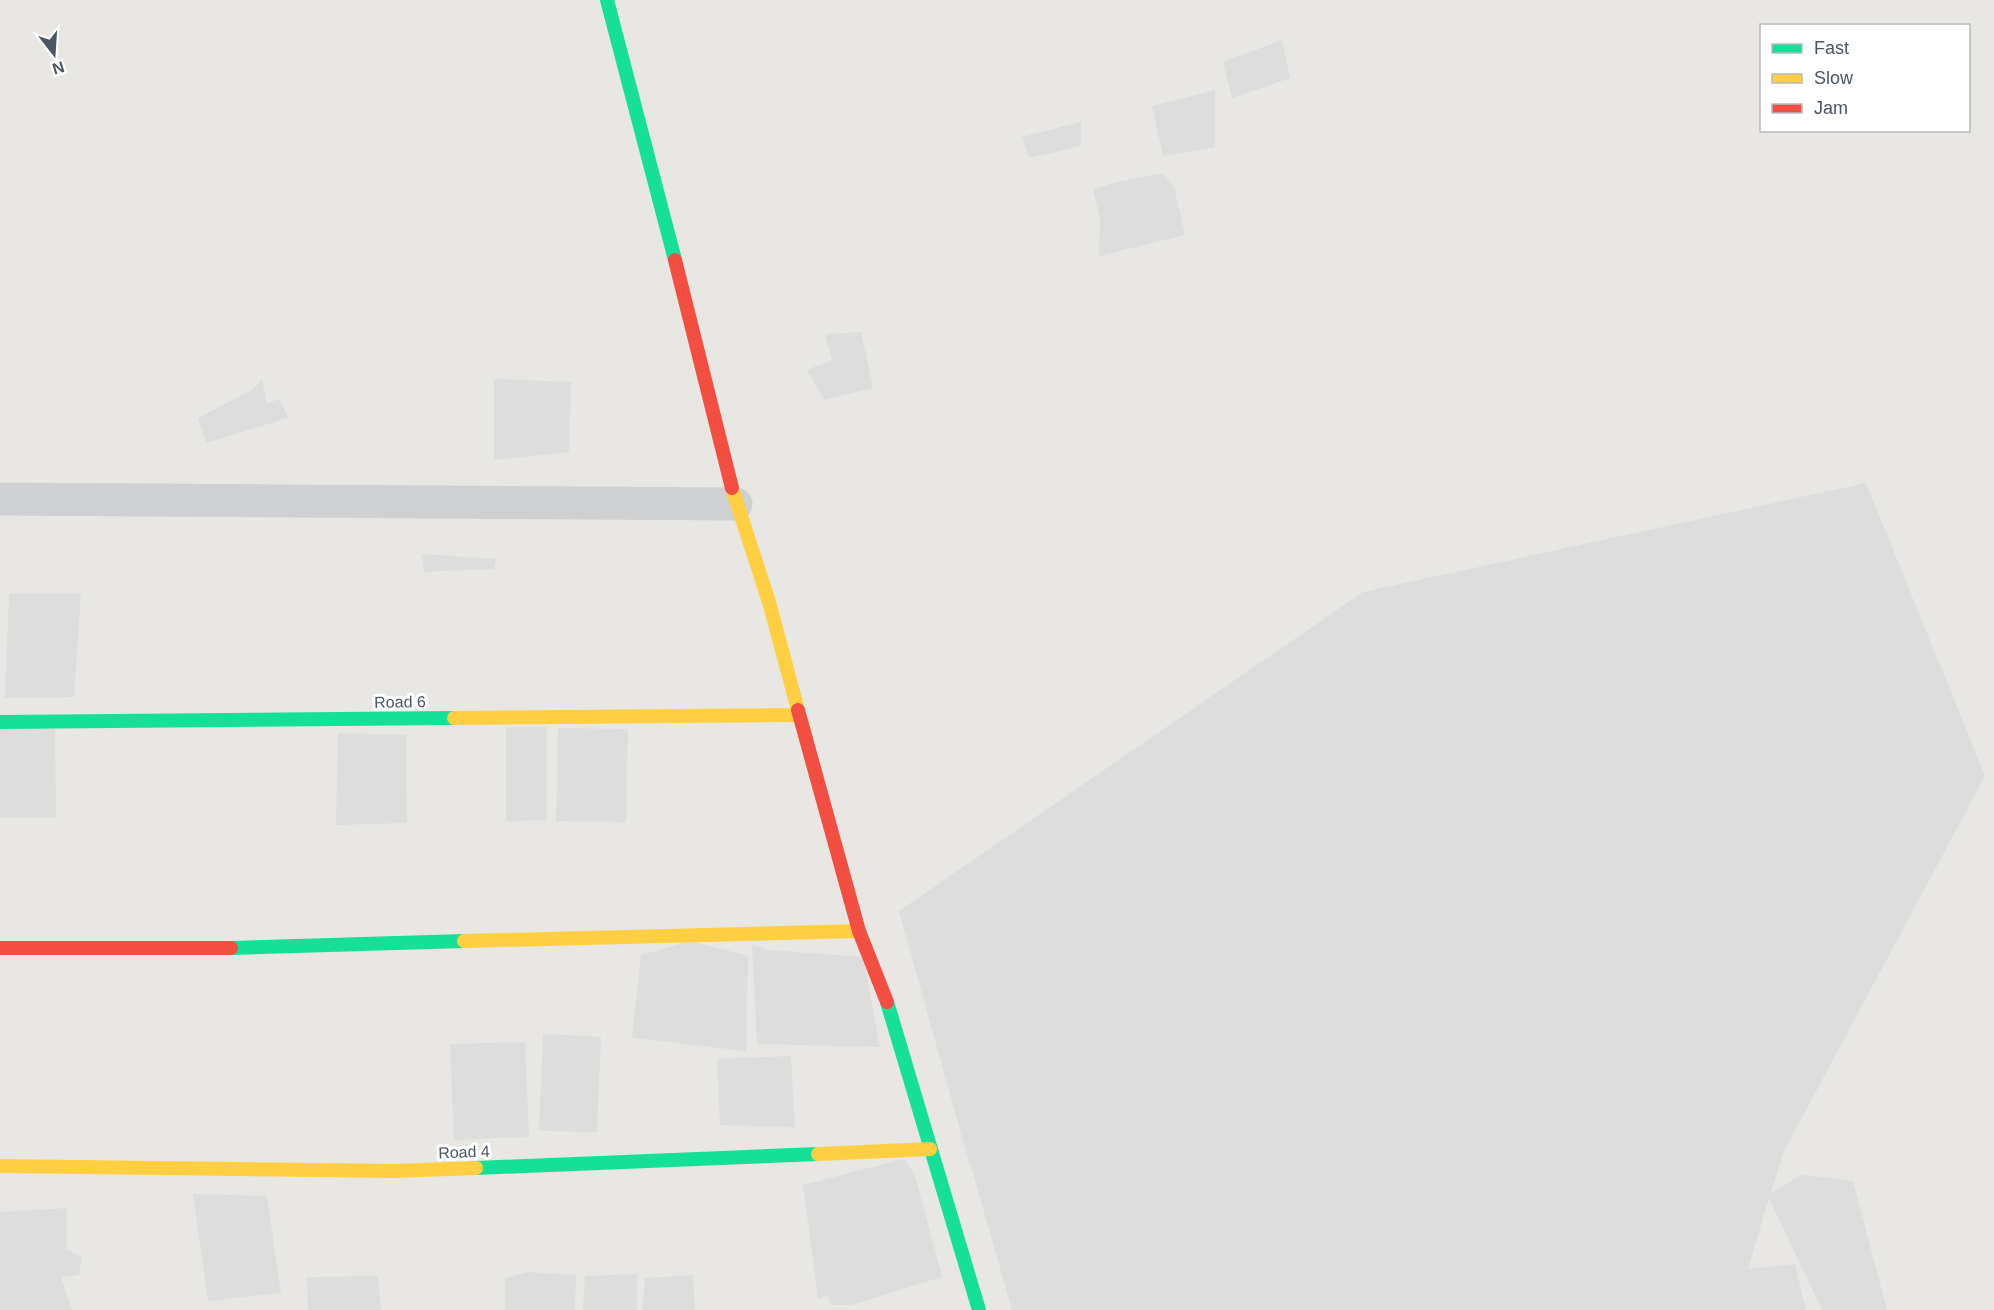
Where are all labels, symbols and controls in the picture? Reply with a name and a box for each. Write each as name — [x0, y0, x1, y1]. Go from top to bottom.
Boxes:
north arrow — [24, 24, 84, 84]
legend — [1760, 24, 1970, 132]
text: Fast — [1814, 38, 1849, 58]
text: N — [50, 58, 66, 78]
text: Slow — [1814, 68, 1854, 88]
text: Jam — [1814, 98, 1848, 118]
street label: Road 6 — [374, 693, 426, 711]
street label: Road 4 — [438, 1143, 490, 1161]

